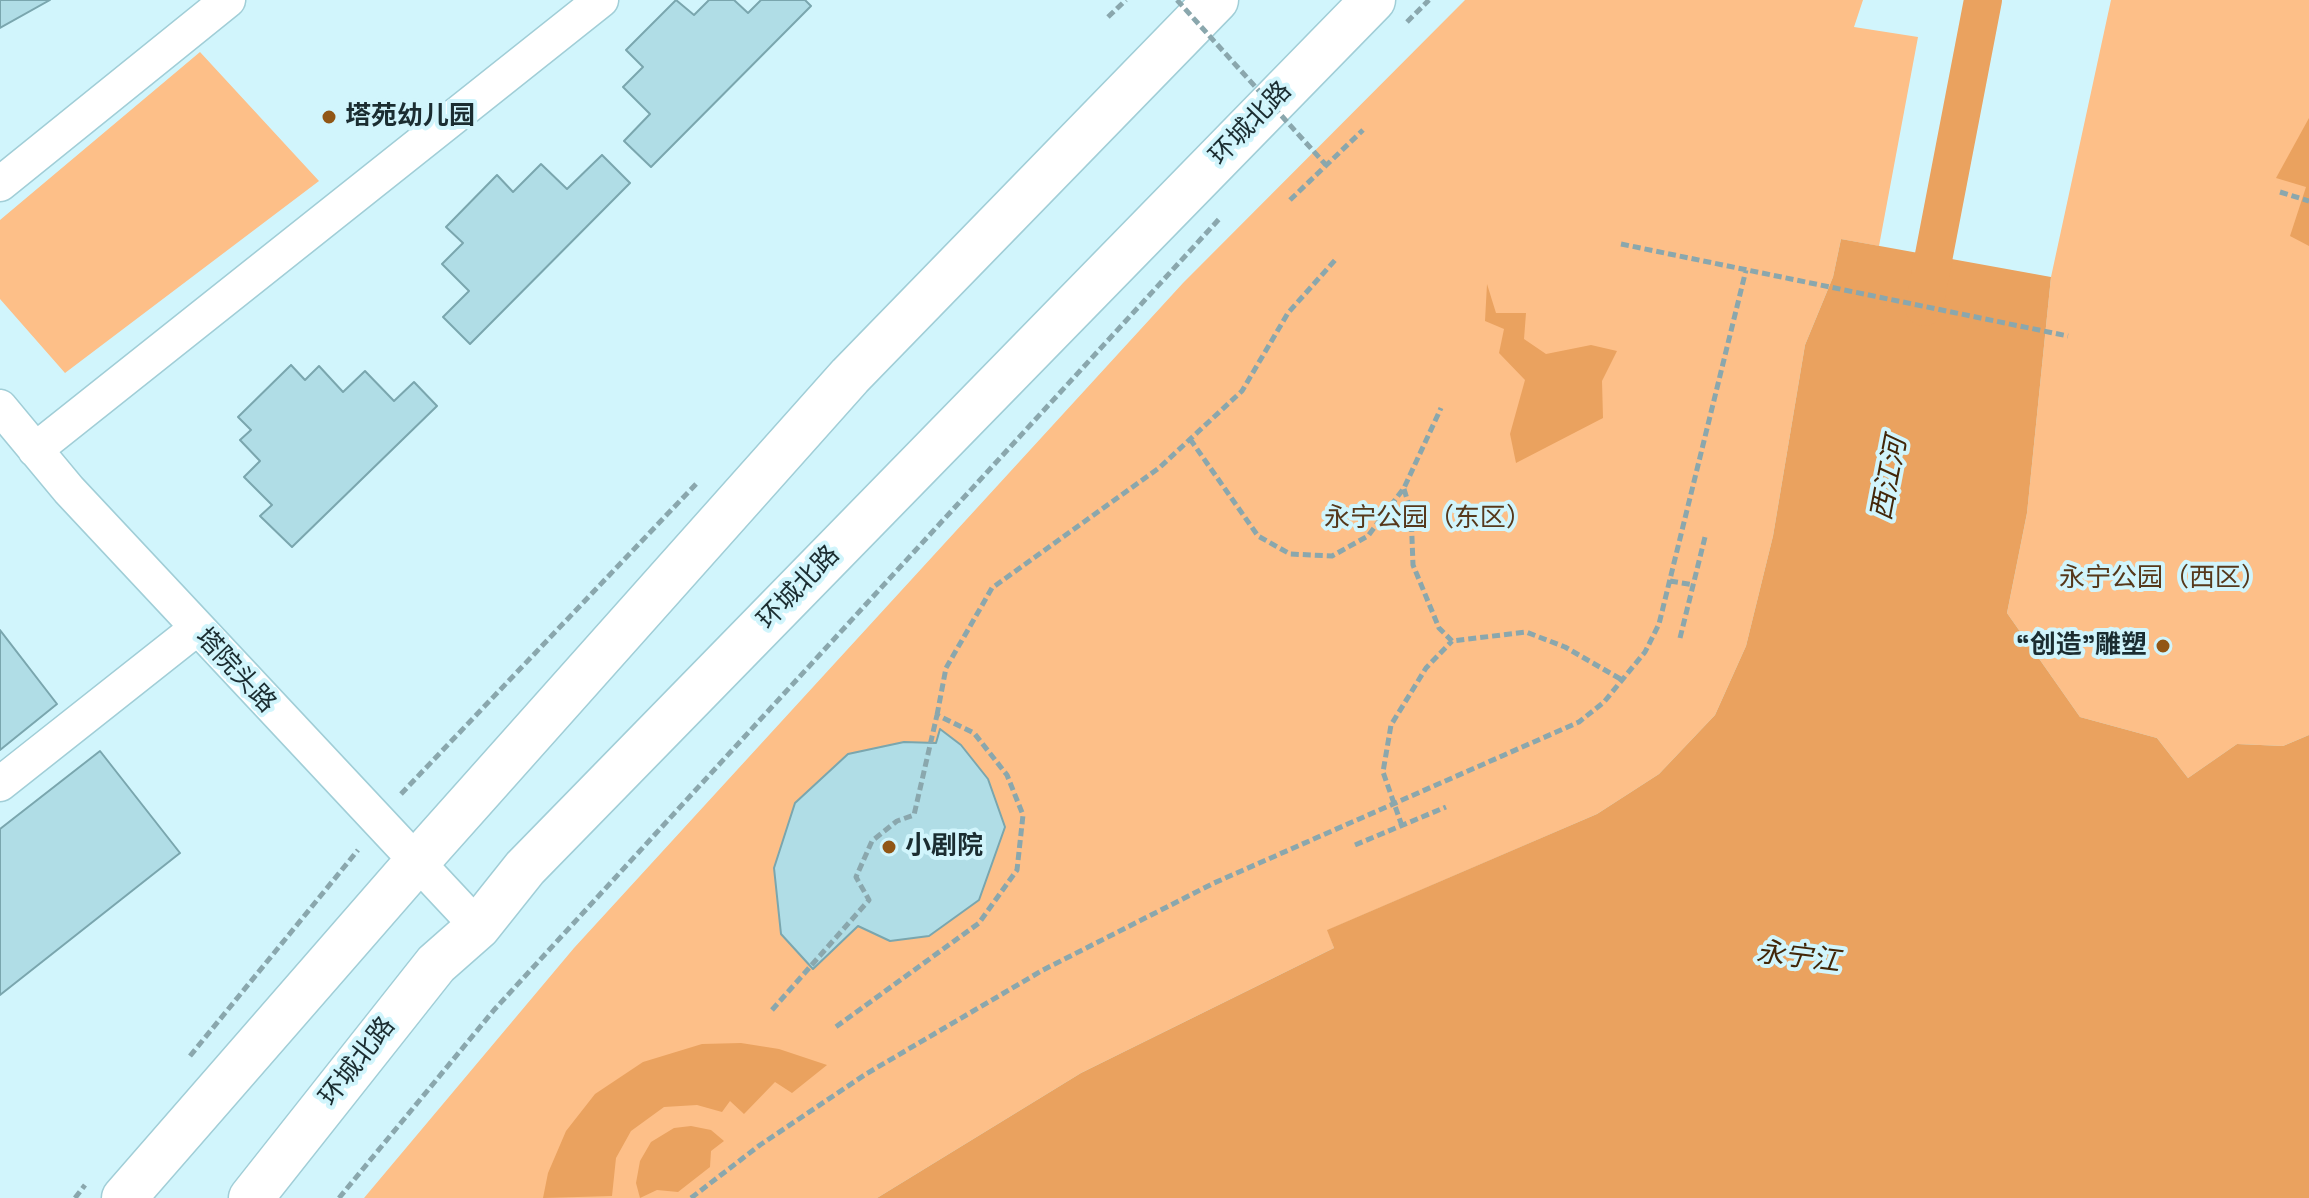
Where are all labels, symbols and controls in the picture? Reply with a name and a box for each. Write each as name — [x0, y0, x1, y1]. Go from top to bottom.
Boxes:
street label: 环城北路 — [1204, 76, 1298, 172]
place label: 塔苑幼儿园 — [345, 101, 475, 133]
marker: 塔苑幼儿园 — [320, 108, 338, 126]
water label: 西江河 — [1865, 435, 1915, 523]
park label: 永宁公园（东区） — [1324, 503, 1532, 535]
street label: 环城北路 — [752, 540, 846, 636]
park label: 永宁公园（西区） — [2059, 563, 2267, 595]
street label: 塔院头路 — [188, 622, 282, 720]
place label: “创造”雕塑 — [2016, 630, 2147, 662]
marker: “创造”雕塑 — [2154, 637, 2172, 655]
place label: 小剧院 — [905, 831, 983, 863]
marker: 小剧院 — [880, 838, 898, 856]
water label: 永宁江 — [1754, 936, 1842, 980]
street label: 环城北路 — [314, 1011, 402, 1113]

